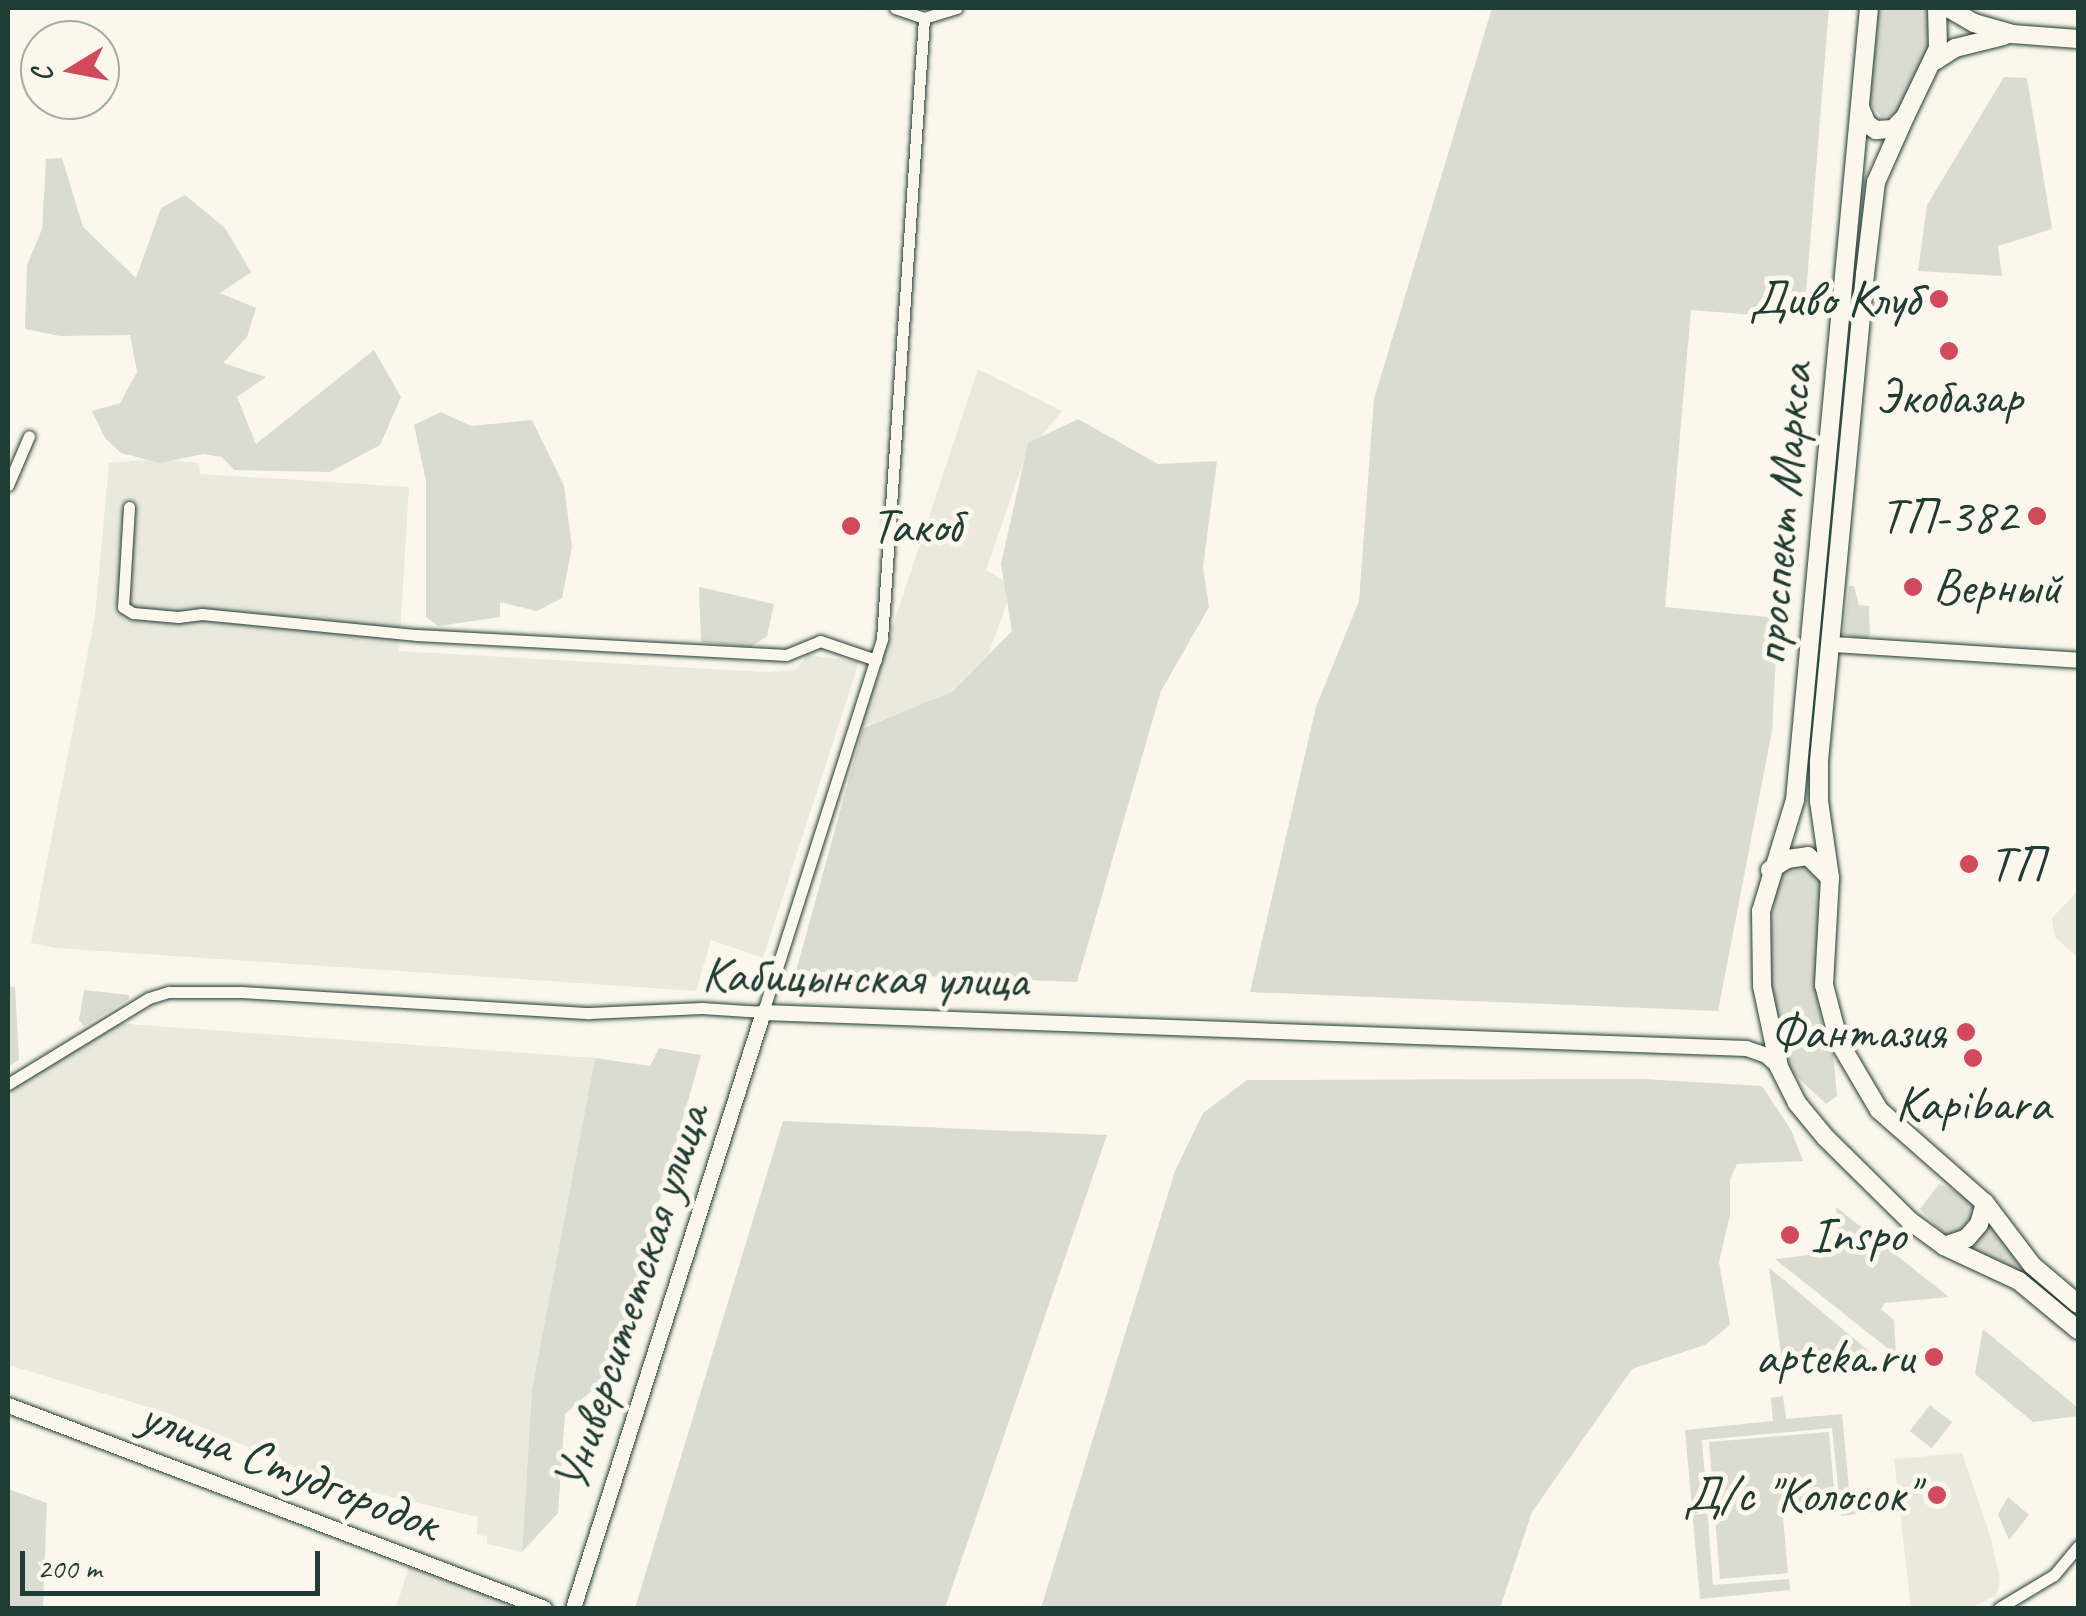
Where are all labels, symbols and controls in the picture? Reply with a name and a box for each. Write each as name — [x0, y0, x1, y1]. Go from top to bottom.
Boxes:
north arrow — [20, 20, 120, 120]
text: С — [24, 65, 60, 85]
place label: Диво Клуб — [1747, 269, 1919, 329]
marker: Диво Клуб — [1928, 288, 1950, 310]
marker: Экобазар — [1938, 340, 1960, 362]
street label: проспект Маркса — [1739, 361, 1825, 667]
place label: Экобазар — [1875, 367, 2023, 427]
place label: ТП-382 — [1880, 486, 2017, 546]
place label: Такоб — [871, 496, 961, 556]
marker: ТП-382 — [2026, 505, 2048, 527]
marker: Такоб — [840, 515, 862, 537]
place label: Верный — [1933, 557, 2061, 617]
marker: Верный — [1902, 576, 1924, 598]
place label: ТП — [1989, 834, 2042, 894]
marker: ТП — [1958, 853, 1980, 875]
street label: Кабицынская улица — [700, 944, 1030, 1010]
place label: Фантазия — [1770, 1002, 1946, 1062]
marker: Фантазия — [1955, 1021, 1977, 1043]
marker: Kapibara — [1962, 1047, 1984, 1069]
place label: Kapibara — [1895, 1074, 2051, 1134]
street label: Университетская улица — [540, 1097, 722, 1499]
place label: Inspo — [1810, 1205, 1906, 1265]
marker: Inspo — [1779, 1224, 1801, 1246]
place label: apteka.ru — [1755, 1327, 1914, 1387]
marker: apteka.ru — [1923, 1346, 1945, 1368]
street label: улица Студгородок — [135, 1385, 445, 1553]
place label: Д/с "Колосок" — [1683, 1465, 1917, 1525]
marker: Д/с "Колосок" — [1926, 1484, 1948, 1506]
scale bar — [25, 1531, 325, 1593]
text: 200 m — [37, 1549, 102, 1587]

